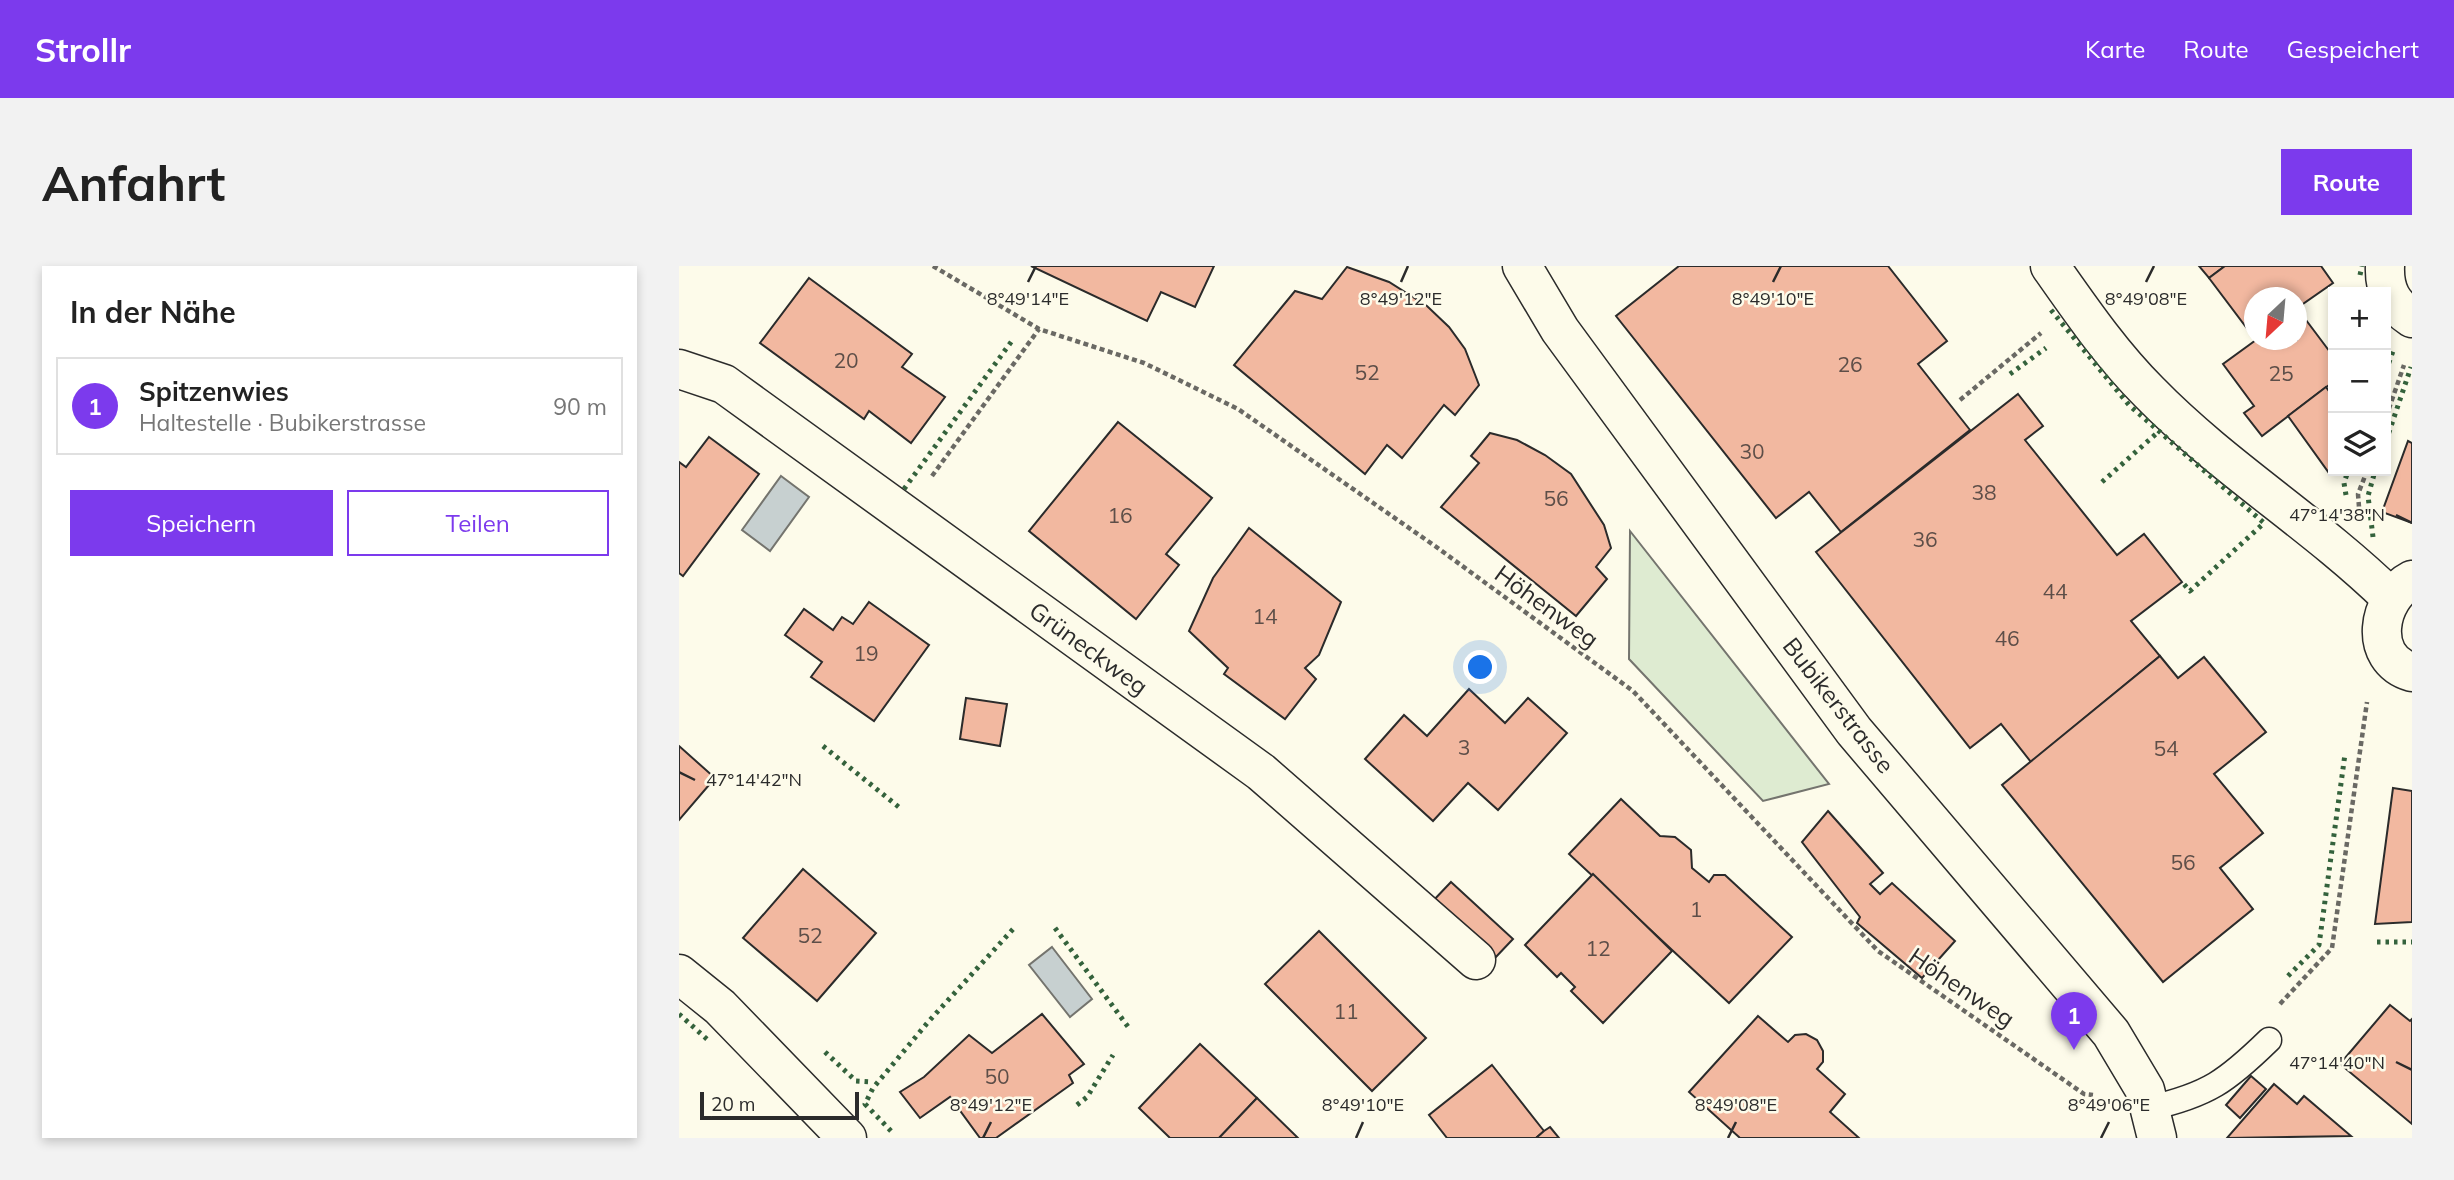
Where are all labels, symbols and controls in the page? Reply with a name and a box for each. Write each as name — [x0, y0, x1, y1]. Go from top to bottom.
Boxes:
text: Strollr — [35, 29, 131, 70]
text: Karte — [2085, 34, 2145, 64]
text: Route — [2183, 34, 2249, 64]
text: Gespeichert — [2287, 34, 2419, 64]
button: Route — [2281, 149, 2412, 215]
text: Anfahrt — [42, 152, 225, 213]
text: 8°49'14"E — [987, 287, 1069, 310]
text: 8°49'12"E — [1360, 287, 1442, 310]
text: 8°49'10"E — [1732, 287, 1814, 310]
text: 8°49'08"E — [2105, 287, 2187, 310]
north arrow — [2244, 287, 2307, 350]
map controls — [2328, 287, 2391, 476]
button: + — [2328, 287, 2391, 350]
text: In der Nähe — [70, 293, 236, 331]
house number: 20 — [833, 347, 859, 373]
button: − — [2328, 350, 2391, 413]
house number: 26 — [1837, 351, 1863, 377]
house number: 52 — [1354, 359, 1380, 385]
house number: 25 — [2268, 360, 2294, 386]
text: Spitzenwies — [139, 375, 289, 408]
text: 1 — [88, 392, 102, 421]
text: 90 m — [553, 392, 607, 421]
text: Haltestelle · Bubikerstrasse — [139, 408, 426, 437]
button: layers — [2328, 413, 2391, 476]
house number: 30 — [1739, 438, 1765, 464]
house number: 38 — [1971, 479, 1997, 505]
house number: 56 — [1543, 485, 1569, 511]
button: Speichern — [70, 490, 333, 556]
button: Teilen — [347, 490, 609, 556]
house number: 16 — [1107, 502, 1133, 528]
text: 47°14'38"N — [2289, 503, 2385, 526]
house number: 36 — [1912, 526, 1938, 552]
street label: Höhenweg — [1489, 558, 1605, 654]
house number: 44 — [2042, 578, 2068, 604]
street label: Grüneckweg — [1024, 595, 1154, 701]
house number: 14 — [1252, 603, 1278, 629]
house number: 46 — [1994, 625, 2020, 651]
street label: Bubikerstrasse — [1777, 631, 1901, 779]
house number: 19 — [853, 640, 879, 666]
your location — [1463, 650, 1497, 684]
house number: 3 — [1458, 734, 1470, 760]
house number: 54 — [2153, 735, 2179, 761]
text: 47°14'42"N — [706, 768, 802, 791]
house number: 56 — [2170, 849, 2196, 875]
house number: 1 — [1690, 896, 1702, 922]
house number: 52 — [797, 922, 823, 948]
house number: 12 — [1585, 935, 1611, 961]
street label: Höhenweg — [1903, 941, 2021, 1033]
pin: 1 — [2051, 992, 2097, 1050]
house number: 11 — [1333, 998, 1359, 1024]
text: 47°14'40"N — [2289, 1051, 2385, 1074]
house number: 50 — [984, 1063, 1010, 1089]
scale bar — [700, 1089, 859, 1121]
text: 20 m — [711, 1092, 755, 1116]
text: 8°49'12"E — [950, 1093, 1032, 1116]
text: 8°49'10"E — [1322, 1093, 1404, 1116]
text: 8°49'08"E — [1695, 1093, 1777, 1116]
text: 8°49'06"E — [2068, 1093, 2150, 1116]

